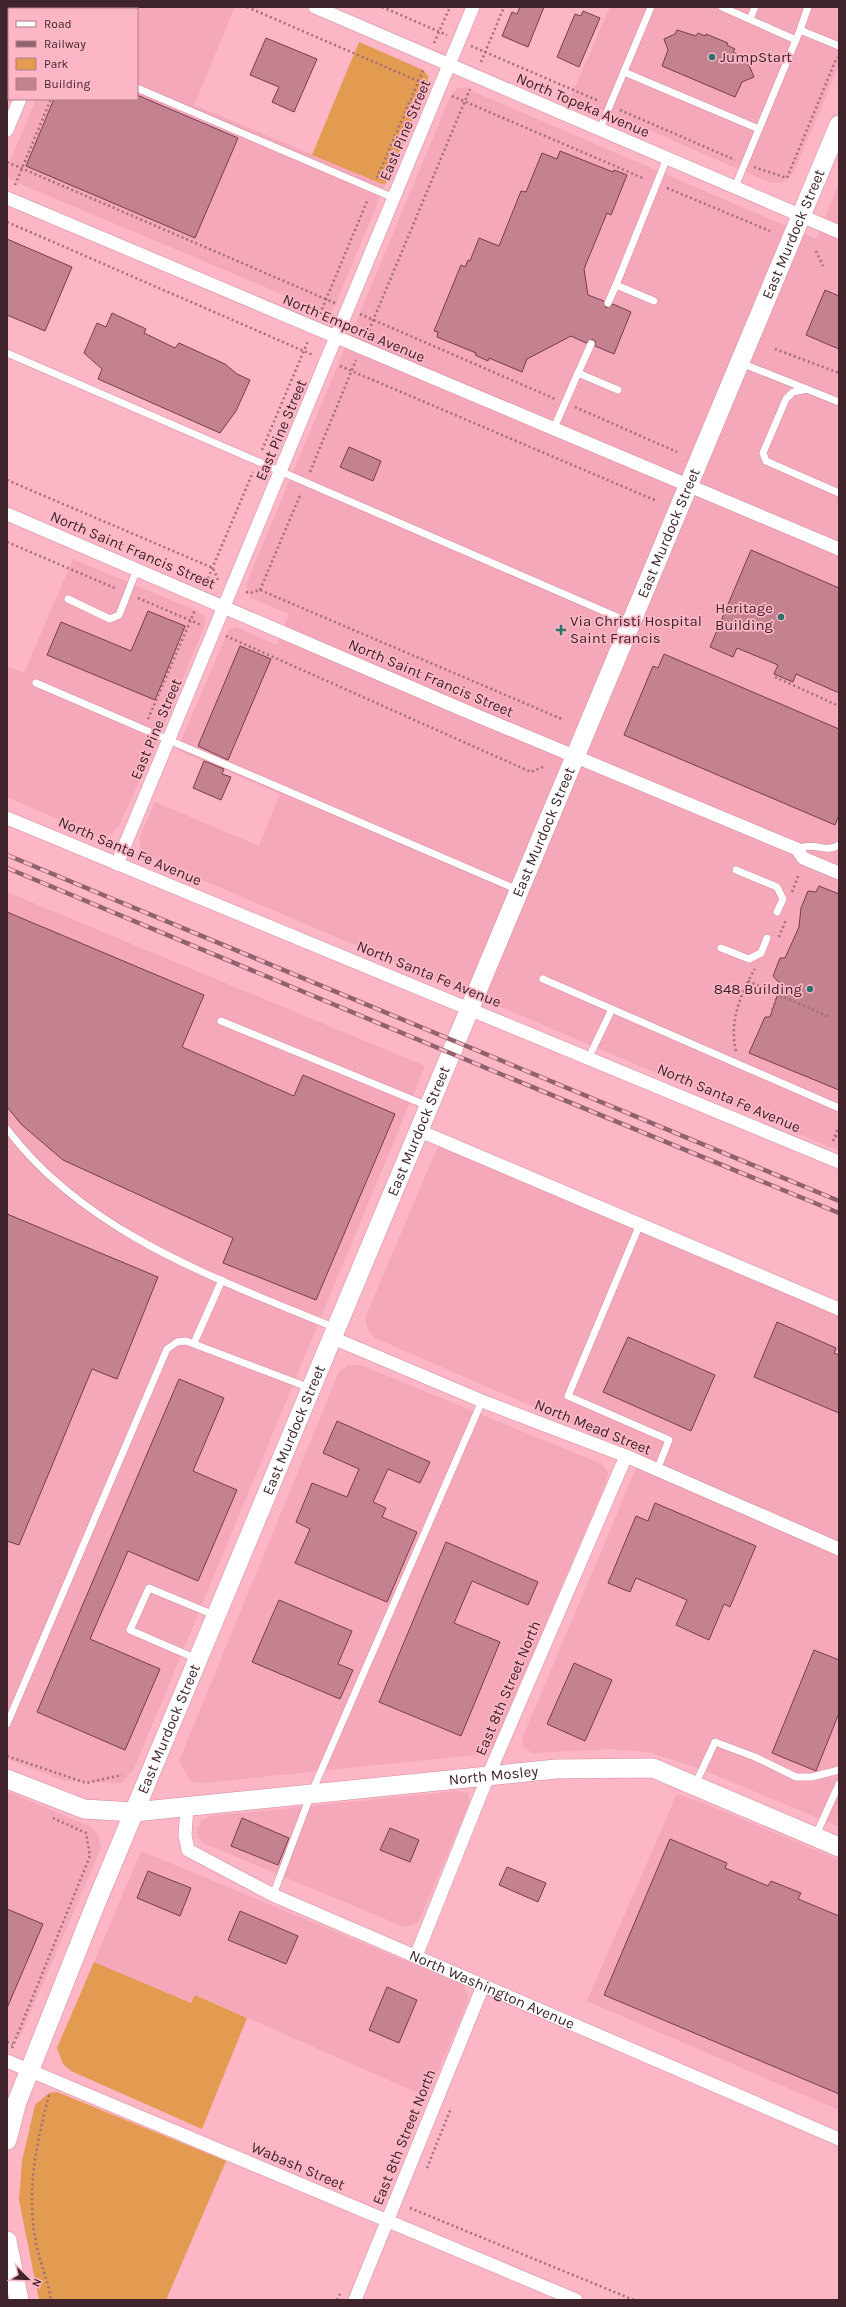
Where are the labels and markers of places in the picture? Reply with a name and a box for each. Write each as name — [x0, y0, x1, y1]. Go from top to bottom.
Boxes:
place label: JumpStart — [720, 48, 792, 66]
marker: JumpStart — [707, 52, 717, 62]
place label: Heritage Building — [715, 599, 774, 634]
place label: Via Christi Hospital Saint Francis — [570, 612, 702, 647]
marker: Heritage Building — [776, 612, 786, 622]
marker: Via Christi Hospital Saint Francis — [555, 624, 567, 636]
place label: 848 Building — [714, 980, 803, 998]
marker: 848 Building — [805, 984, 815, 994]

